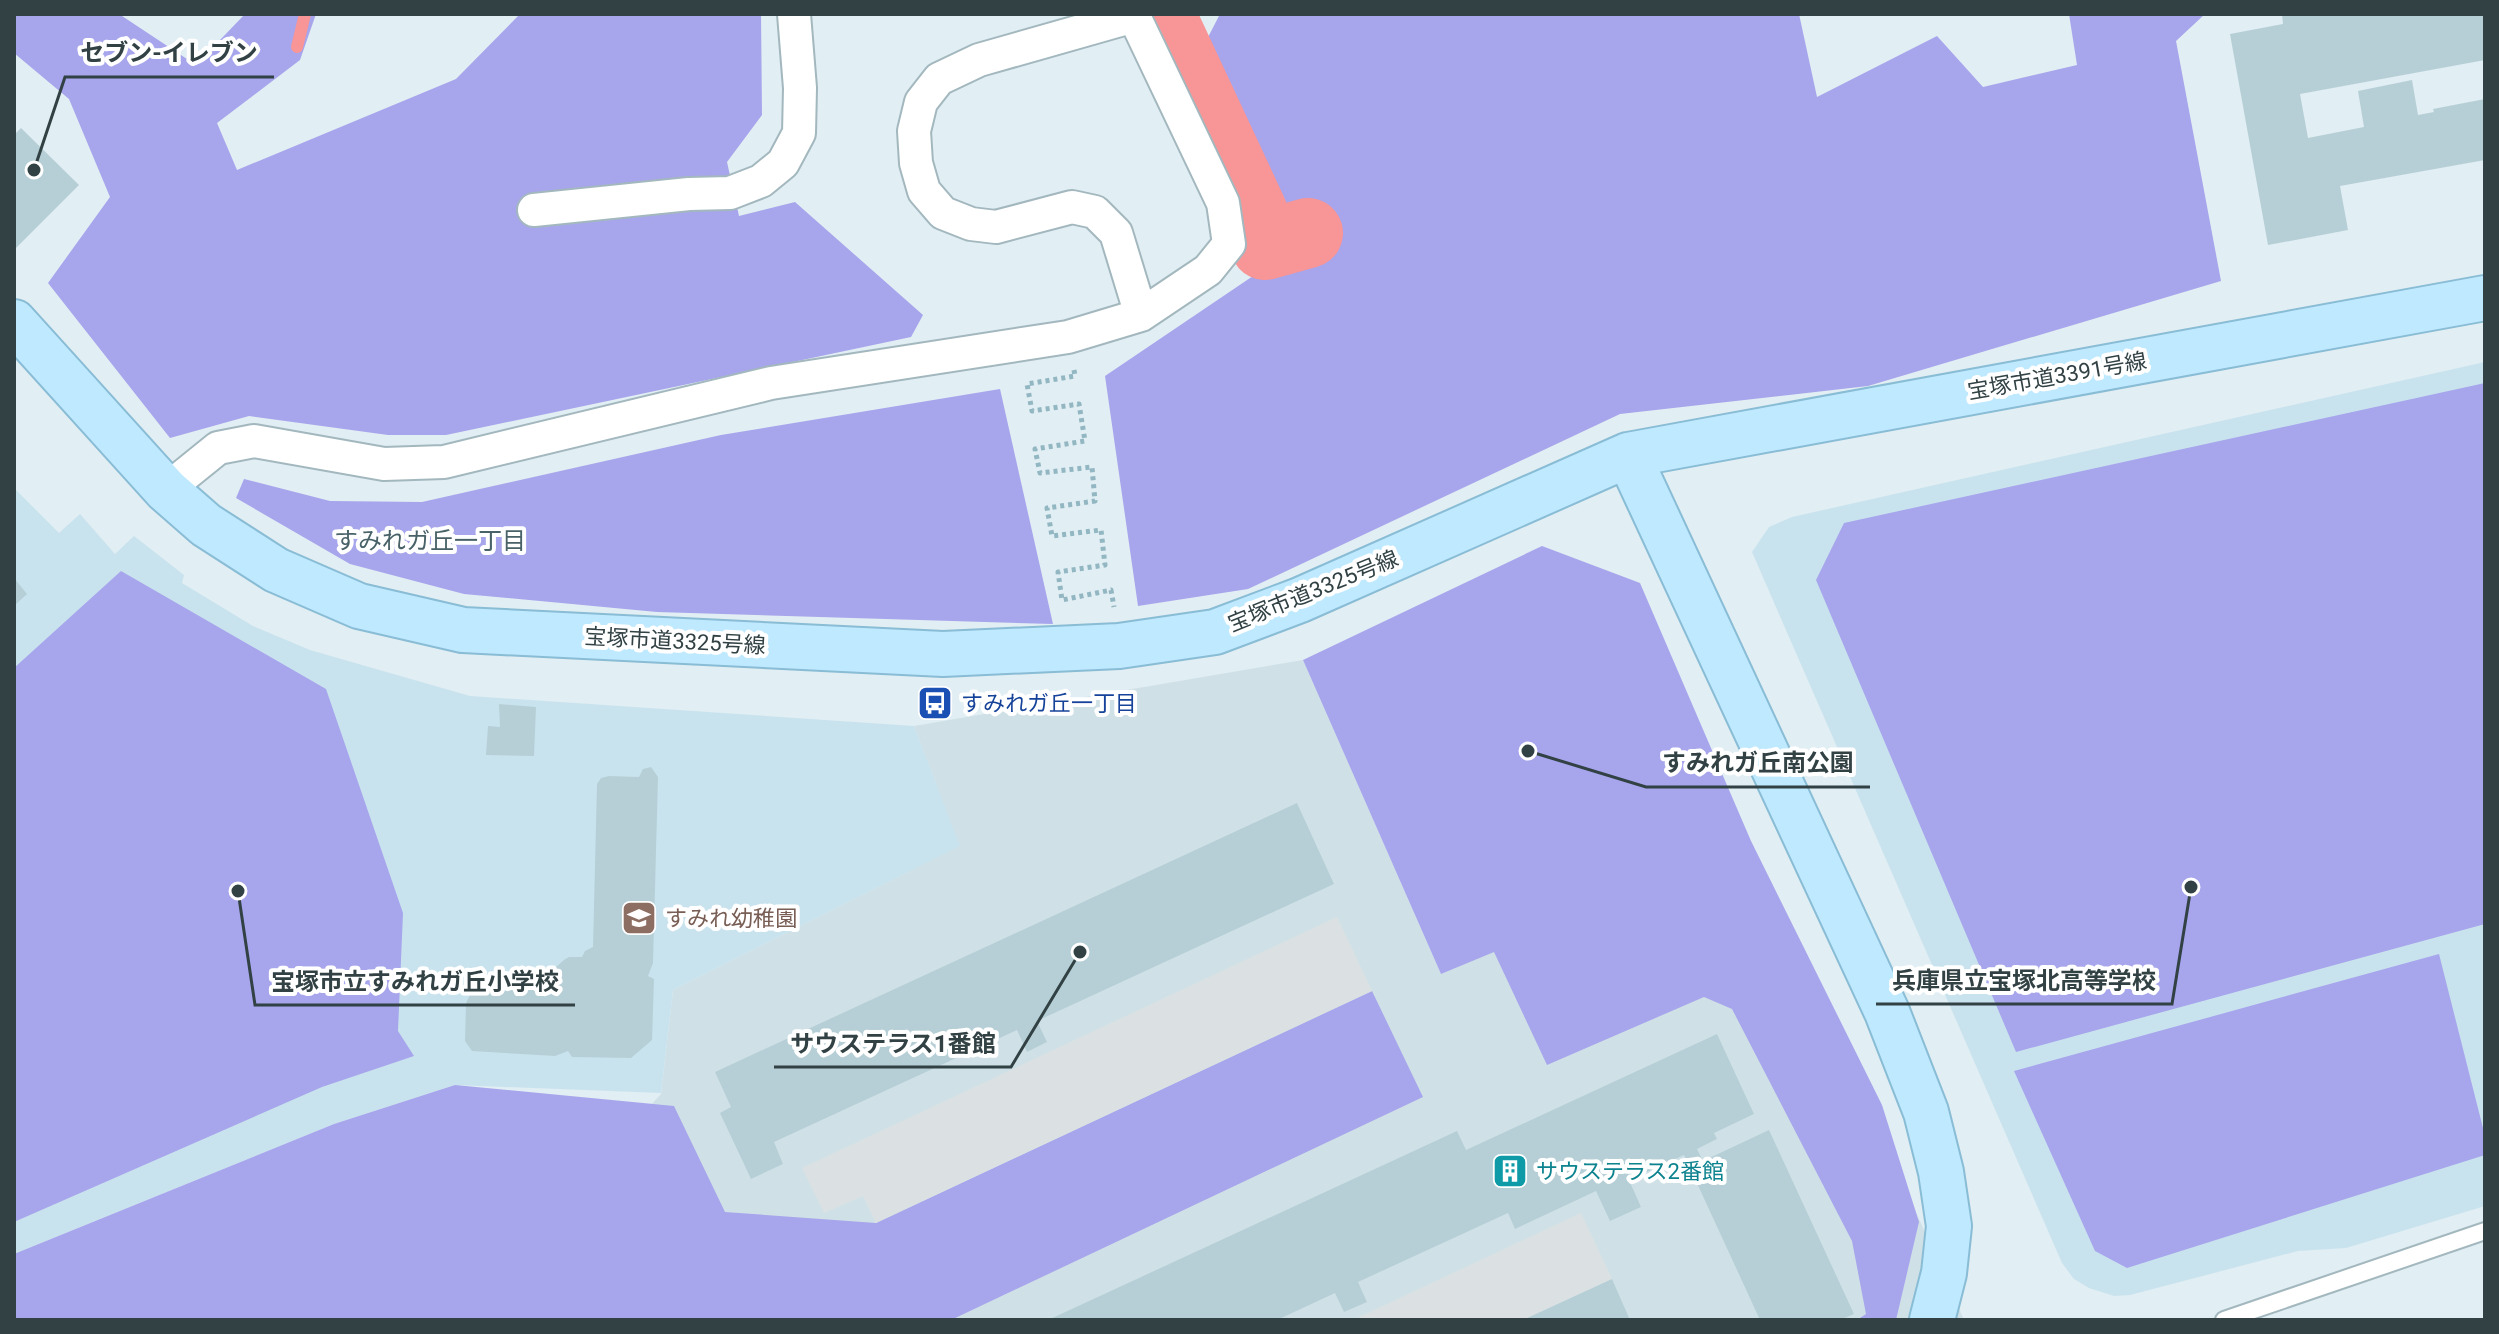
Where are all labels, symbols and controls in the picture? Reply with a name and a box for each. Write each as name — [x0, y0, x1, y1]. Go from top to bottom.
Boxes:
callout: セブン-イレブン — [65, 29, 274, 77]
text: セブン-イレブン — [80, 39, 258, 67]
street label: 宝塚市道3391号線 — [1965, 348, 2149, 404]
district label: すみれガ丘一丁目 — [334, 527, 526, 555]
street label: 宝塚市道3325号線 — [1224, 545, 1402, 637]
street label: 宝塚市道3325号線 — [584, 624, 766, 658]
bus stop icon: すみれガ丘一丁目 — [916, 684, 954, 722]
place label: すみれガ丘一丁目 — [961, 691, 1137, 716]
callout: すみれガ丘南公園 — [1646, 739, 1870, 787]
text: すみれガ丘南公園 — [1662, 749, 1854, 777]
school or university icon: すみれ幼稚園 — [620, 899, 658, 937]
place label: すみれ幼稚園 — [665, 906, 797, 931]
callout: 兵庫県立宝塚北高等学校 — [1876, 956, 2172, 1004]
callout: 宝塚市立すみれガ丘小学校 — [255, 957, 575, 1005]
text: 兵庫県立宝塚北高等学校 — [1892, 967, 2156, 995]
text: 宝塚市立すみれガ丘小学校 — [271, 968, 559, 996]
callout: サウステラス1番館 — [774, 1019, 1011, 1067]
text: サウステラス1番館 — [790, 1030, 996, 1058]
building icon: サウステラス2番館 — [1491, 1152, 1529, 1190]
place label: サウステラス2番館 — [1536, 1159, 1724, 1184]

